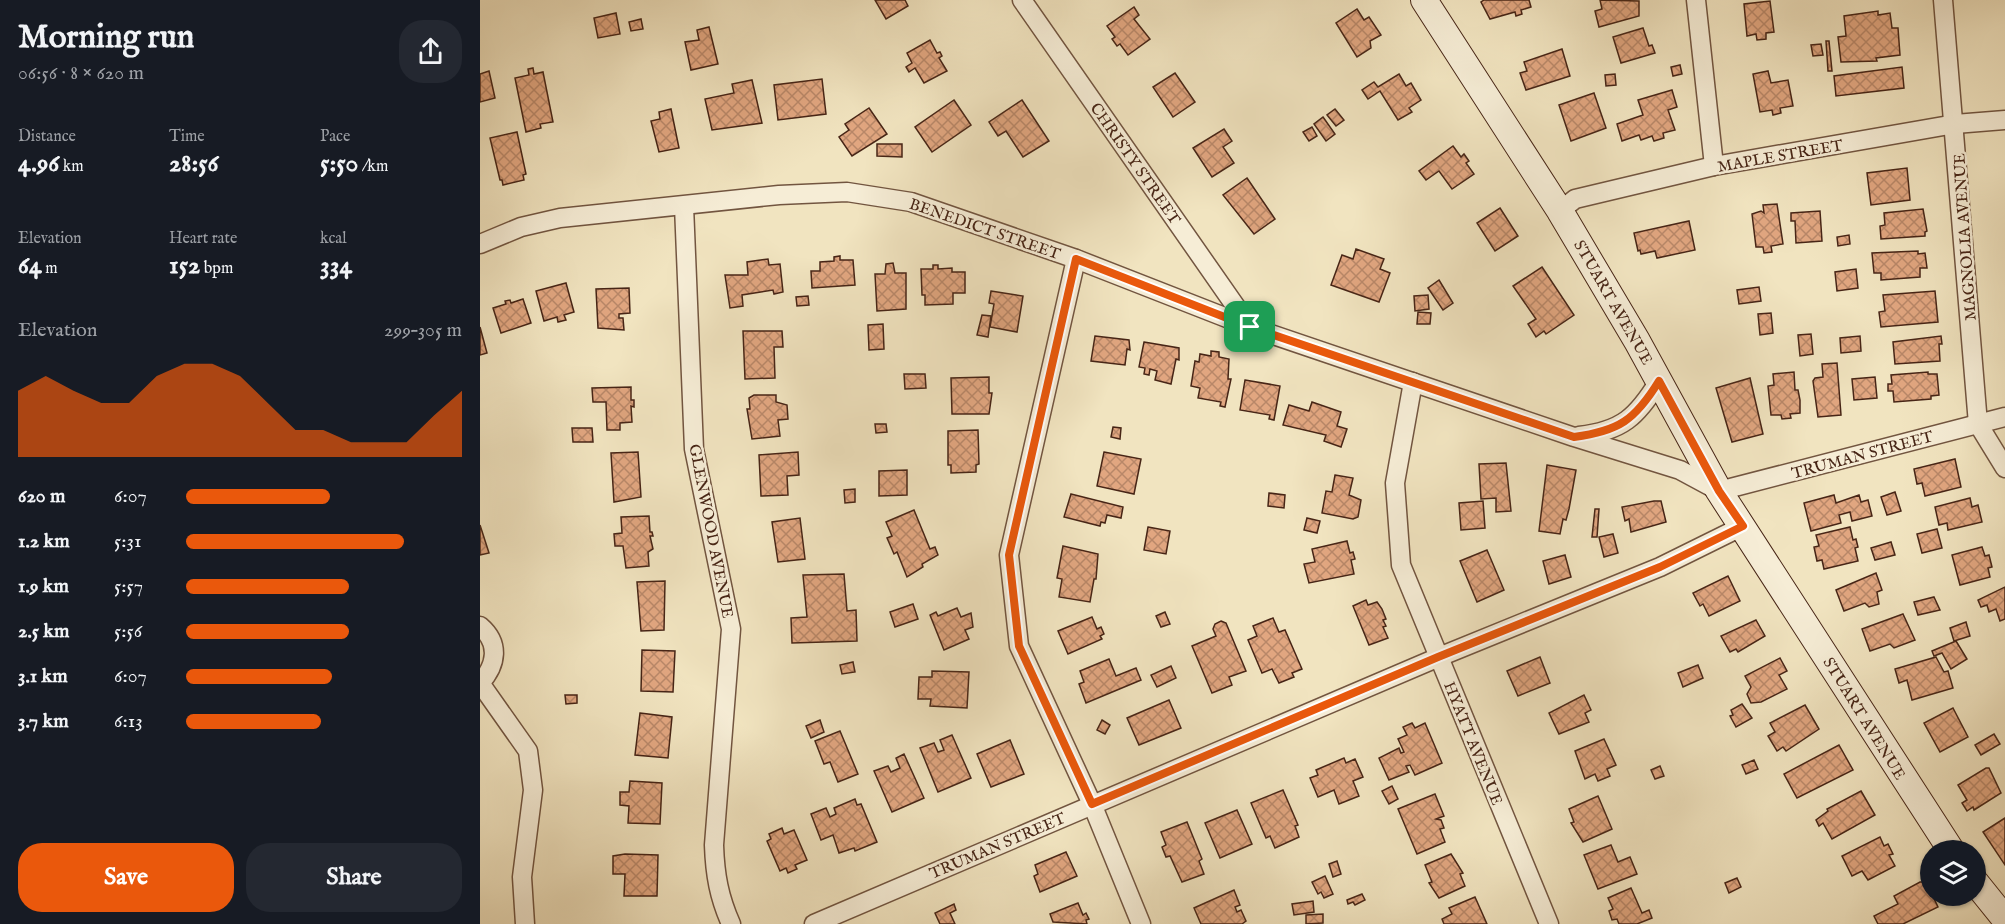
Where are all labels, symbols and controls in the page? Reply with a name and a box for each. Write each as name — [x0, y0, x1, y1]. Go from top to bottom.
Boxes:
text: Morning run — [18, 17, 194, 59]
button: share — [399, 20, 462, 83]
text: 06:56 · 8 × 620 m — [18, 61, 144, 86]
street label: CHRISTY STREET — [1085, 99, 1184, 229]
text: Distance — [18, 127, 76, 147]
text: Time — [169, 127, 205, 147]
text: Pace — [320, 127, 350, 147]
street label: MAPLE STREET — [1716, 136, 1845, 178]
text: 4.96 — [18, 147, 59, 180]
text: 28:56 — [169, 147, 219, 180]
text: 5:50 — [320, 147, 358, 180]
street label: MAGNOLIA AVENUE — [1950, 153, 1982, 321]
text: km — [59, 157, 84, 177]
text: /km — [358, 157, 388, 177]
street label: BENEDICT STREET — [906, 195, 1063, 265]
text: Elevation — [18, 229, 81, 249]
text: Heart rate — [169, 229, 237, 249]
text: kcal — [320, 229, 347, 249]
street label: STUART AVENUE — [1568, 237, 1656, 369]
text: 64 — [18, 249, 42, 282]
text: 152 — [169, 249, 200, 282]
text: 334 — [320, 249, 352, 282]
text: m — [42, 259, 58, 279]
text: bpm — [200, 259, 233, 279]
pin — [1224, 301, 1275, 352]
icon: arrive — [1233, 310, 1266, 343]
text: Elevation — [18, 318, 97, 343]
text: 299–305 m — [384, 318, 462, 343]
street label: TRUMAN STREET — [1790, 427, 1936, 484]
street label: GLENWOOD AVENUE — [683, 443, 737, 620]
text: 620 m — [18, 484, 65, 509]
text: 6:07 — [114, 484, 147, 509]
text: 1.2 km — [18, 529, 70, 554]
text: 5:31 — [114, 529, 141, 554]
text: 1.9 km — [18, 574, 69, 599]
text: 5:57 — [114, 574, 143, 599]
text: 2.5 km — [18, 619, 69, 644]
text: 5:56 — [114, 619, 142, 644]
street label: STUART AVENUE — [1818, 654, 1909, 784]
text: 3.1 km — [18, 664, 68, 689]
text: 6:07 — [114, 664, 147, 689]
street label: HYATT AVENUE — [1438, 679, 1506, 809]
text: 3.7 km — [18, 709, 69, 734]
text: 6:13 — [114, 709, 143, 734]
street label: TRUMAN STREET — [927, 809, 1069, 885]
map controls — [1920, 840, 1986, 906]
button: layers — [1920, 840, 1986, 906]
button: Save — [18, 843, 234, 912]
button: Share — [246, 843, 462, 912]

